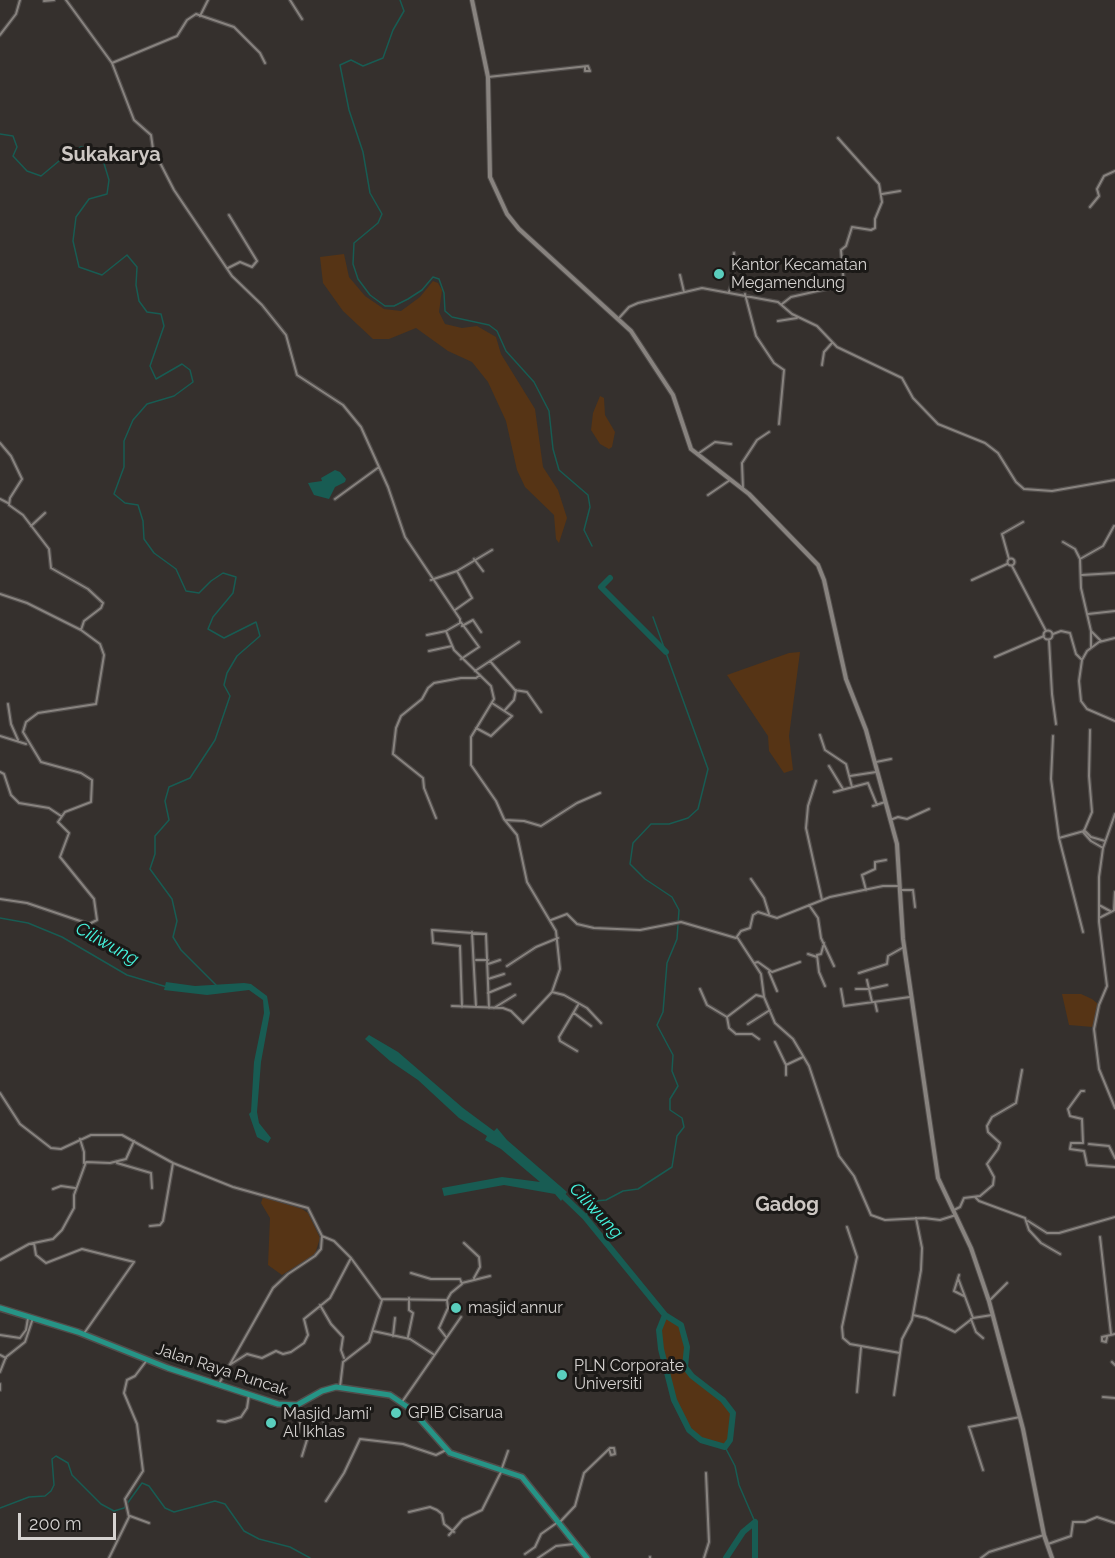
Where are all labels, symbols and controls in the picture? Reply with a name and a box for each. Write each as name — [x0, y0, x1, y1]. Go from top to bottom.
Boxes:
district label: Sukakarya — [61, 143, 161, 167]
place label: Kantor Kecamatan Megamendung — [731, 255, 867, 293]
marker: Kantor Kecamatan Megamendung — [712, 267, 726, 281]
water label: Ciliwung — [72, 918, 142, 970]
water label: Ciliwung — [565, 1178, 627, 1244]
district label: Gadog — [755, 1193, 819, 1217]
place label: masjid annur — [468, 1298, 563, 1318]
marker: masjid annur — [449, 1301, 463, 1315]
street label: Jalan Raya Puncak — [154, 1340, 290, 1400]
place label: PLN Corporate Universiti — [574, 1356, 684, 1394]
marker: PLN Corporate Universiti — [555, 1368, 569, 1382]
place label: GPIB Cisarua — [408, 1403, 503, 1423]
place label: Masjid Jami' Al Ikhlas — [283, 1404, 372, 1442]
marker: GPIB Cisarua — [389, 1406, 403, 1420]
marker: Masjid Jami' Al Ikhlas — [264, 1416, 278, 1430]
scale bar — [21, 1501, 118, 1539]
text: 200 m — [29, 1513, 82, 1534]

